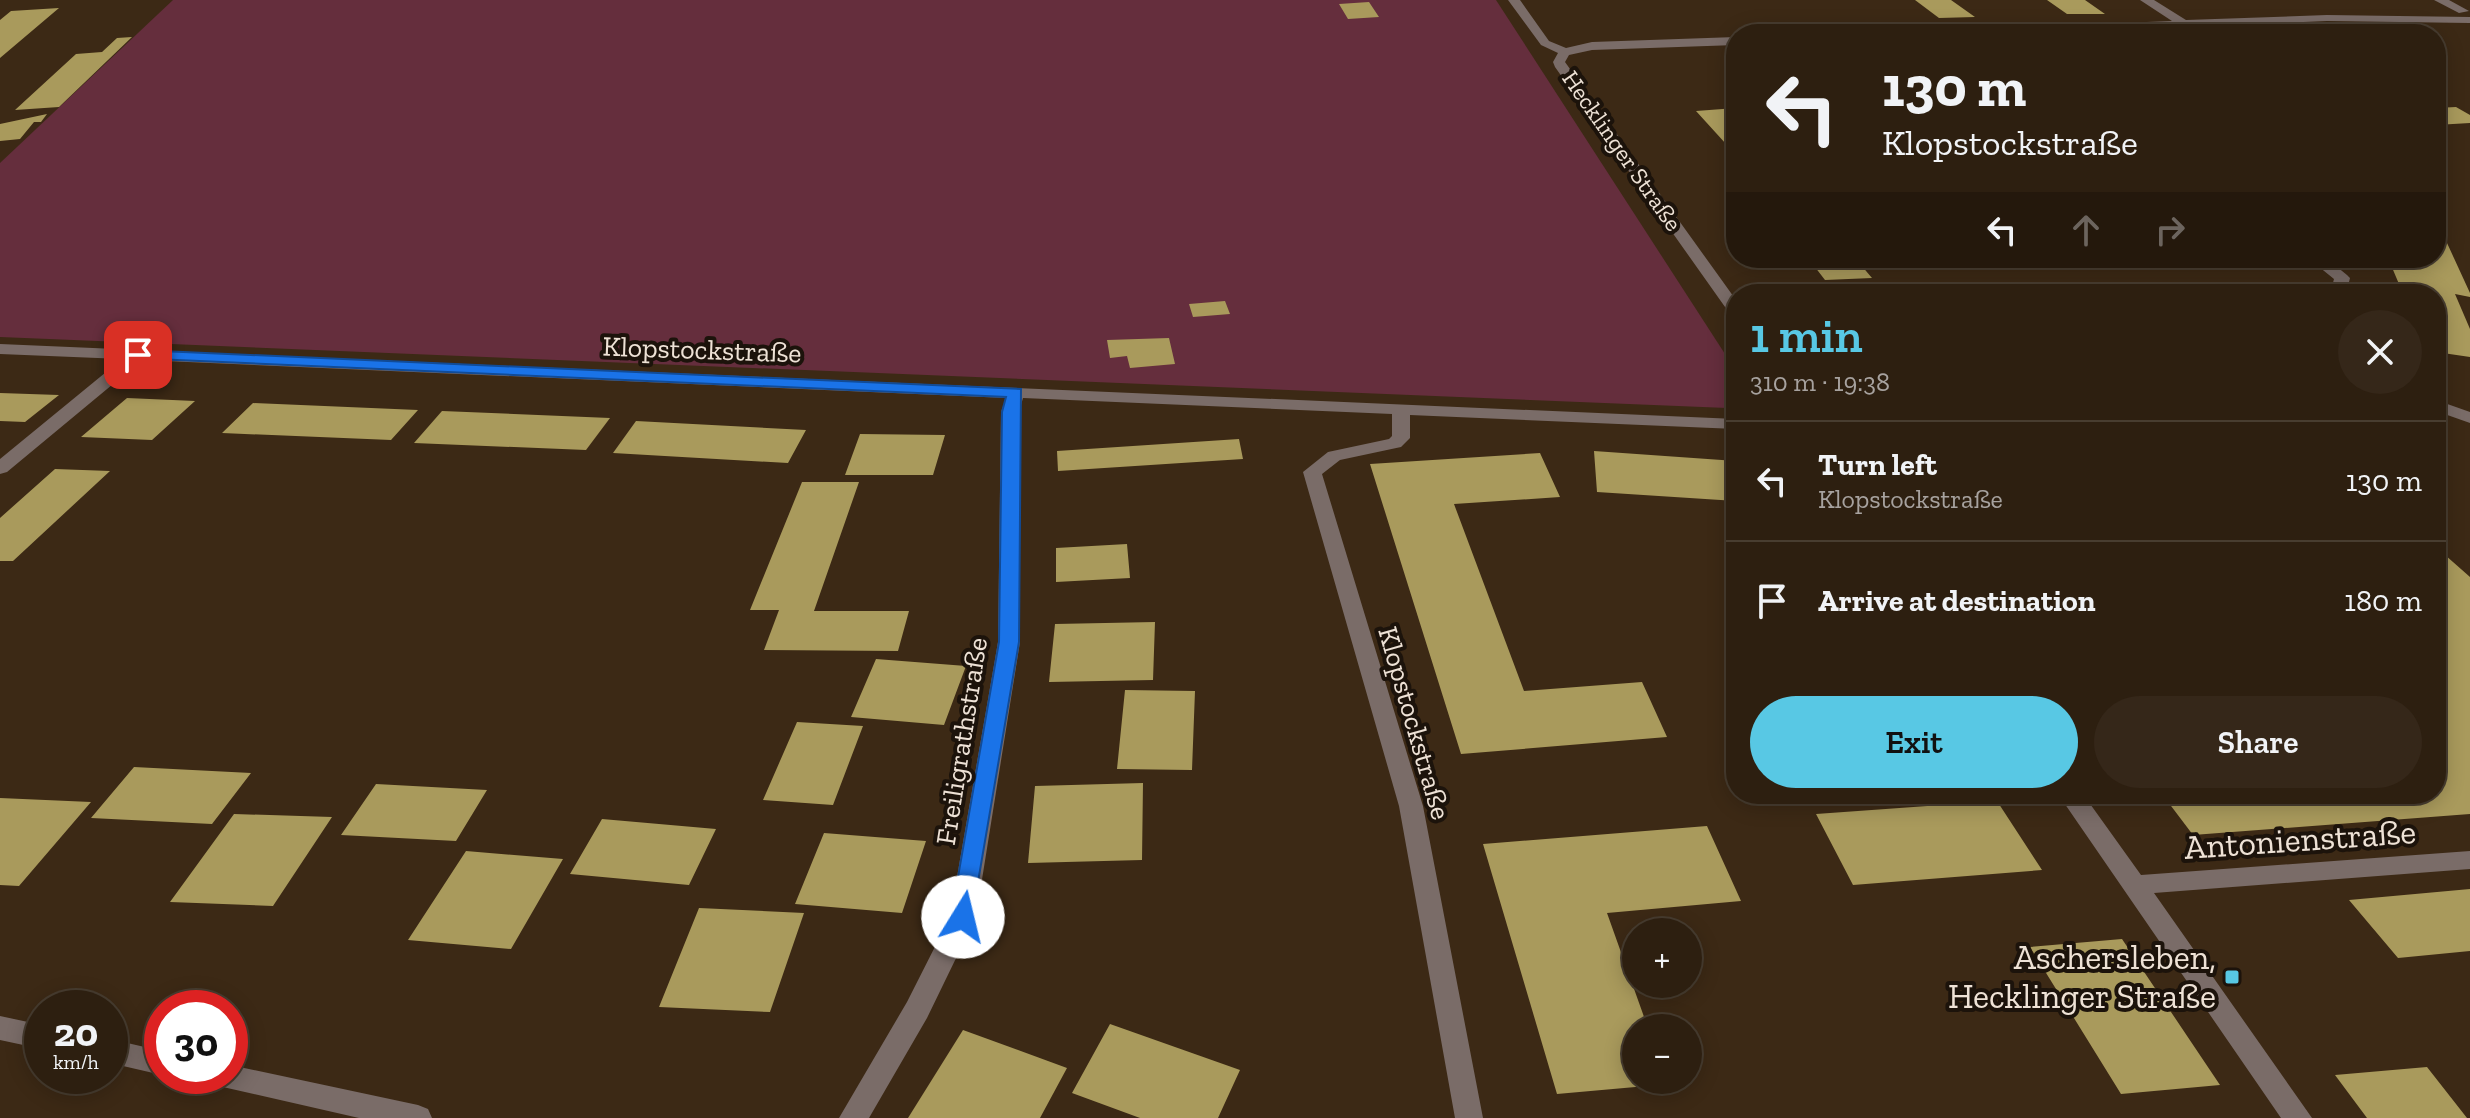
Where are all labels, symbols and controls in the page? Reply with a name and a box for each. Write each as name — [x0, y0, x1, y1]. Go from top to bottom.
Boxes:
text: 130 m — [1882, 53, 2026, 120]
icon: left — [1750, 56, 1854, 160]
street label: Hecklinger Straße — [1556, 65, 1689, 237]
text: Klopstockstraße — [1882, 121, 2138, 164]
icon: left — [1980, 208, 2024, 252]
icon: ahead — [2064, 208, 2108, 252]
icon: right — [2148, 208, 2192, 252]
text: 1 min — [1750, 307, 1863, 364]
button: close — [2338, 310, 2422, 394]
pin — [104, 321, 172, 389]
street label: Klopstockstraße — [602, 330, 802, 369]
icon: arrive — [116, 333, 160, 377]
text: 310 m · 19:38 — [1750, 366, 1890, 398]
text: Turn left — [1818, 447, 1937, 483]
icon: left — [1750, 459, 1794, 503]
text: 130 m — [2346, 463, 2422, 499]
text: Klopstockstraße — [1818, 483, 2003, 515]
icon: arrive — [1750, 579, 1794, 623]
text: Arrive at destination — [1818, 583, 2095, 619]
text: 180 m — [2344, 583, 2422, 619]
street label: Klopstockstraße — [1371, 623, 1458, 823]
street label: Freiligrathstraße — [929, 635, 994, 847]
button: Exit — [1750, 696, 2078, 788]
button: Share — [2094, 696, 2422, 788]
street label: Antonienstraße — [2183, 811, 2417, 868]
position arrow — [921, 875, 1005, 959]
map controls — [1622, 918, 1702, 1094]
button: + — [1622, 918, 1702, 998]
place label: Aschersleben, Hecklinger Straße — [1948, 937, 2216, 1017]
marker: Aschersleben, Hecklinger Straße — [2223, 968, 2241, 986]
speed limit sign: 30 — [144, 990, 248, 1094]
text: 20 — [54, 1008, 98, 1056]
button: − — [1622, 1014, 1702, 1094]
text: km/h — [53, 1050, 99, 1074]

